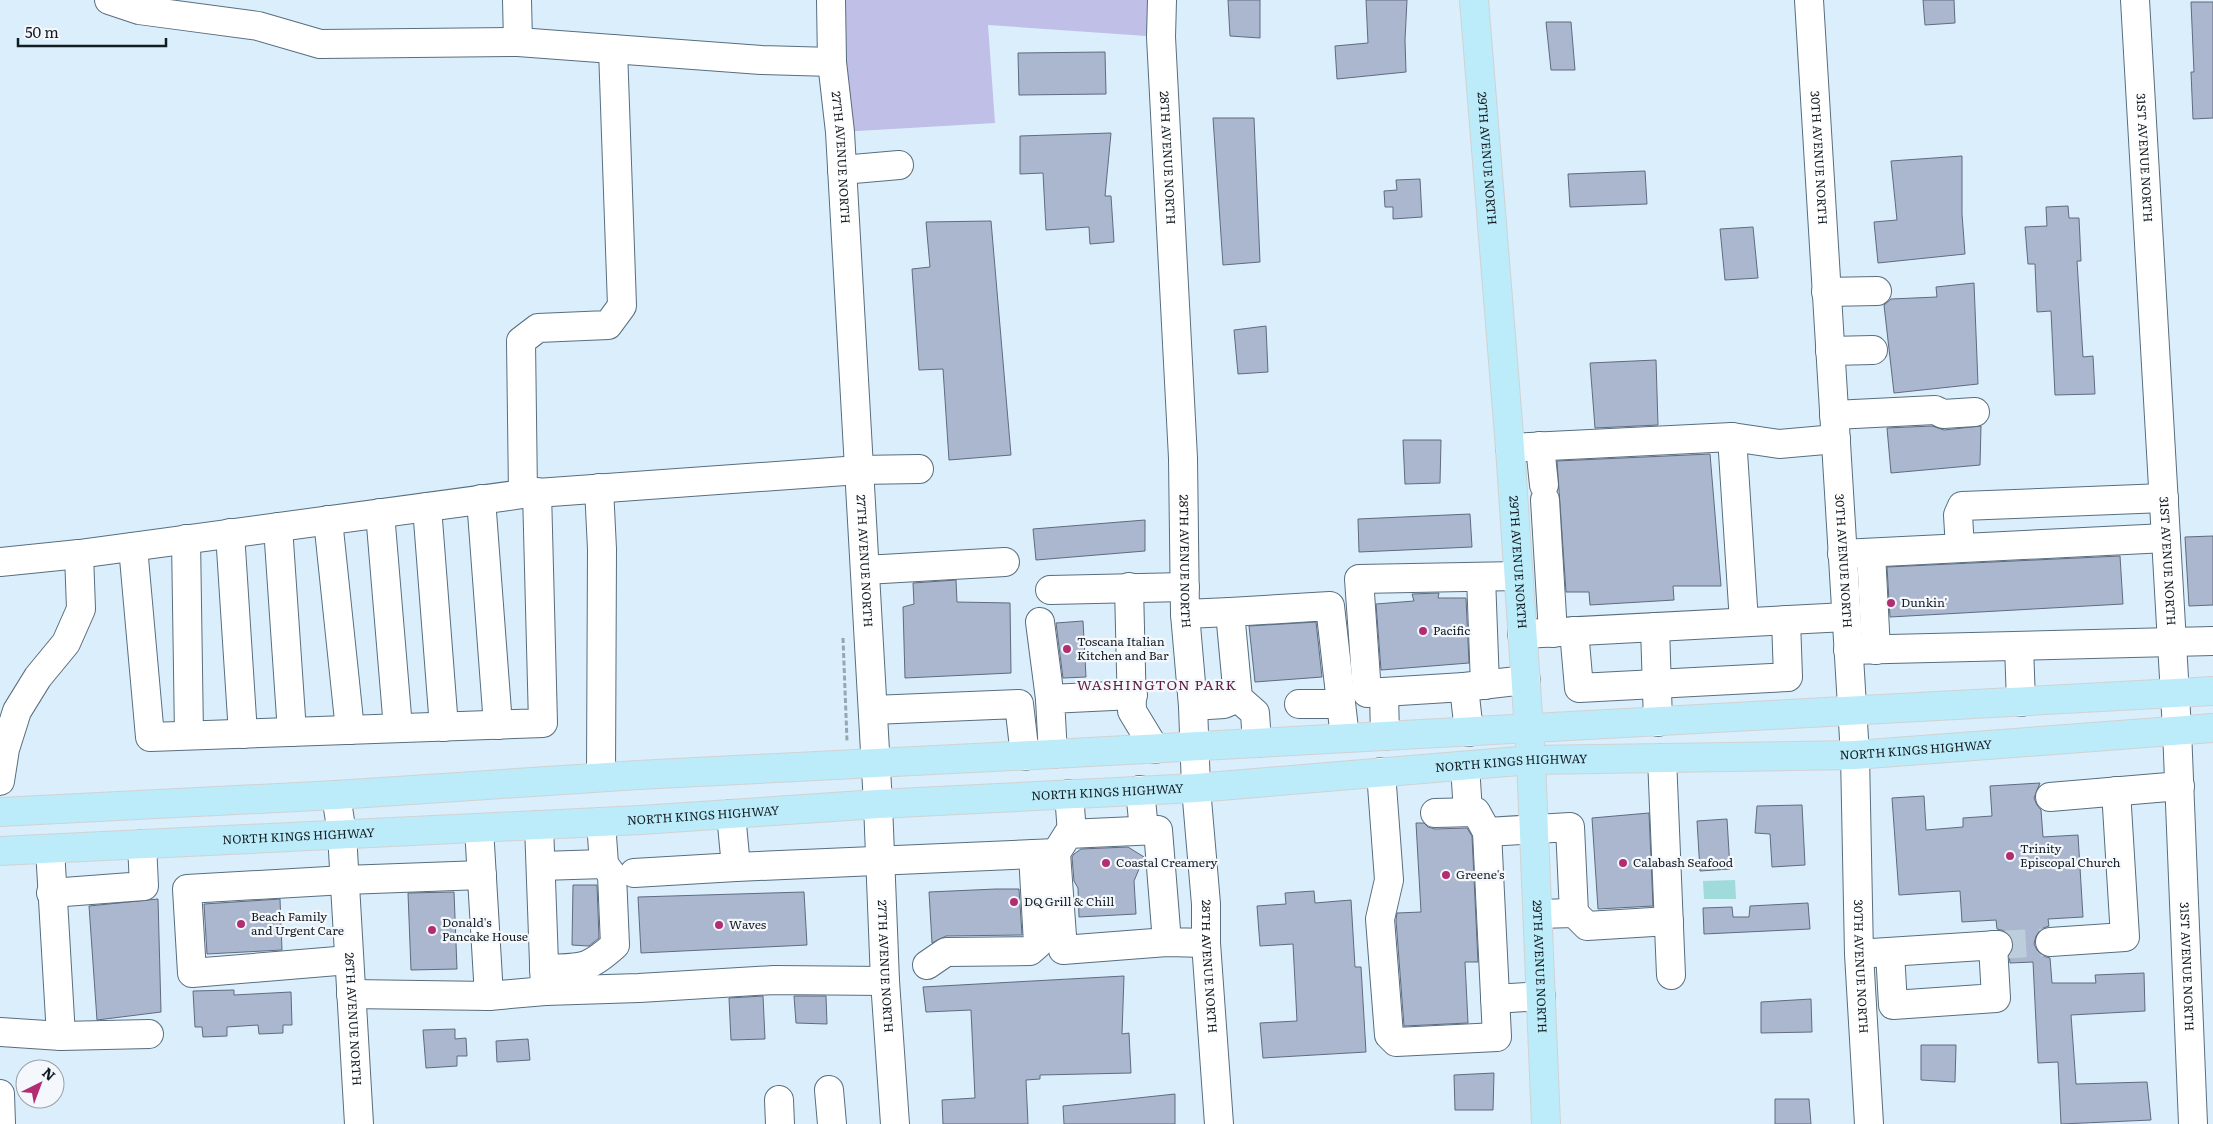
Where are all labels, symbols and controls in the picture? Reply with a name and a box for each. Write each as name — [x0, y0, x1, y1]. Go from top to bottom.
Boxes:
scale bar — [18, 15, 165, 47]
text: 50 m — [25, 20, 59, 43]
street label: 27TH AVENUE NORTH — [827, 90, 855, 224]
street label: 30TH AVENUE NORTH — [1807, 90, 1833, 225]
street label: 28TH AVENUE NORTH — [1156, 91, 1181, 225]
street label: 29TH AVENUE NORTH — [1473, 91, 1502, 226]
street label: 31ST AVENUE NORTH — [2132, 93, 2158, 223]
street label: 30TH AVENUE NORTH — [1831, 493, 1857, 629]
street label: 27TH AVENUE NORTH — [853, 494, 878, 628]
street label: 28TH AVENUE NORTH — [1175, 494, 1196, 629]
street label: 29TH AVENUE NORTH — [1505, 495, 1532, 629]
street label: 31ST AVENUE NORTH — [2156, 496, 2181, 626]
place label: Dunkin' — [1901, 593, 1947, 611]
marker: Dunkin' — [1885, 597, 1897, 609]
place label: Pacific — [1433, 621, 1470, 639]
marker: Pacific — [1417, 625, 1429, 637]
place label: Toscana Italian Kitchen and Bar — [1077, 632, 1169, 664]
marker: Toscana Italian Kitchen and Bar — [1061, 643, 1073, 655]
district label: WASHINGTON PARK — [1077, 674, 1237, 694]
street label: NORTH KINGS HIGHWAY — [1840, 735, 1993, 763]
street label: NORTH KINGS HIGHWAY — [1434, 749, 1588, 776]
street label: NORTH KINGS HIGHWAY — [1031, 779, 1184, 804]
street label: NORTH KINGS HIGHWAY — [626, 801, 780, 829]
street label: NORTH KINGS HIGHWAY — [222, 823, 376, 848]
place label: Trinity Episcopal Church — [2020, 839, 2121, 871]
marker: Trinity Episcopal Church — [2004, 850, 2016, 862]
place label: Coastal Creamery — [1116, 853, 1218, 871]
place label: Calabash Seafood — [1633, 853, 1734, 871]
marker: Coastal Creamery — [1100, 857, 1112, 869]
marker: Calabash Seafood — [1617, 857, 1629, 869]
place label: Greene's — [1456, 865, 1505, 883]
marker: Greene's — [1440, 869, 1452, 881]
place label: DQ Grill & Chill — [1024, 892, 1114, 910]
marker: DQ Grill & Chill — [1008, 896, 1020, 908]
street label: 27TH AVENUE NORTH — [874, 899, 899, 1033]
street label: 28TH AVENUE NORTH — [1198, 899, 1222, 1034]
street label: 30TH AVENUE NORTH — [1850, 899, 1874, 1034]
street label: 29TH AVENUE NORTH — [1529, 900, 1552, 1034]
street label: 31ST AVENUE NORTH — [2176, 902, 2199, 1031]
place label: Beach Family and Urgent Care — [251, 907, 344, 939]
place label: Donald's Pancake House — [442, 913, 528, 945]
place label: Waves — [729, 915, 767, 933]
marker: Beach Family and Urgent Care — [235, 918, 247, 930]
marker: Waves — [713, 919, 725, 931]
marker: Donald's Pancake House — [426, 924, 438, 936]
street label: 26TH AVENUE NORTH — [341, 952, 367, 1086]
north arrow — [15, 1059, 65, 1109]
text: N — [38, 1062, 61, 1085]

